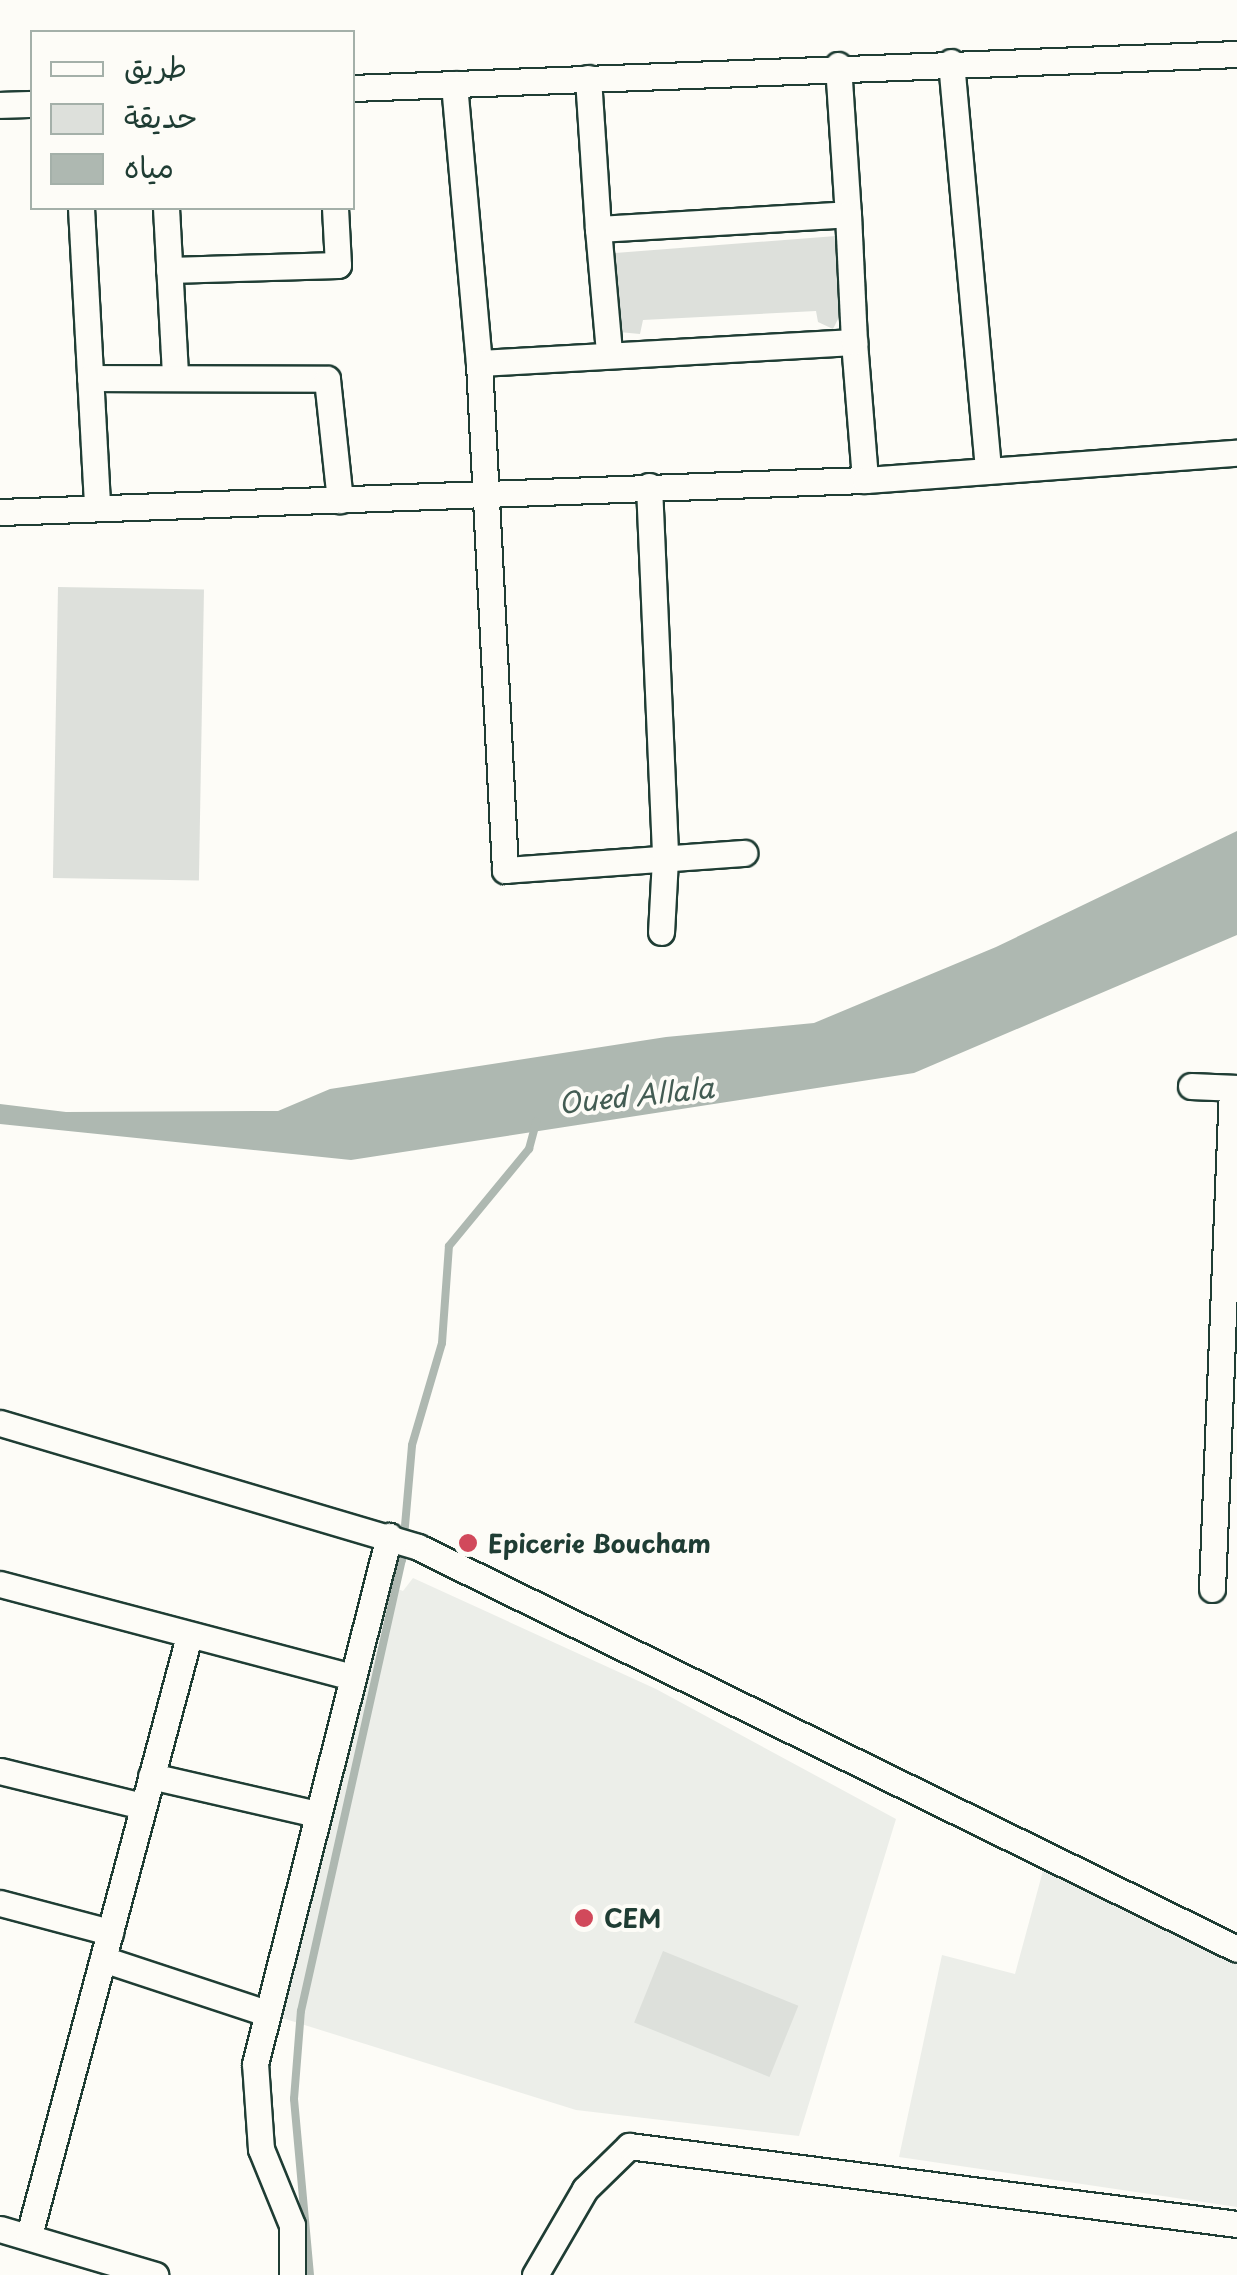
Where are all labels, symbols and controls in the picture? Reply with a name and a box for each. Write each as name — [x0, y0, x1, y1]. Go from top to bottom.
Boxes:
legend — [30, 30, 355, 210]
text: طريق — [124, 43, 187, 88]
text: حديقة — [124, 93, 198, 138]
text: مياه — [124, 143, 174, 188]
water label: Oued Allala — [555, 1070, 717, 1120]
place label: Epicerie Boucham — [488, 1528, 712, 1558]
marker: Epicerie Boucham — [457, 1532, 479, 1554]
place label: CEM — [604, 1903, 661, 1933]
marker: CEM — [573, 1907, 595, 1929]

